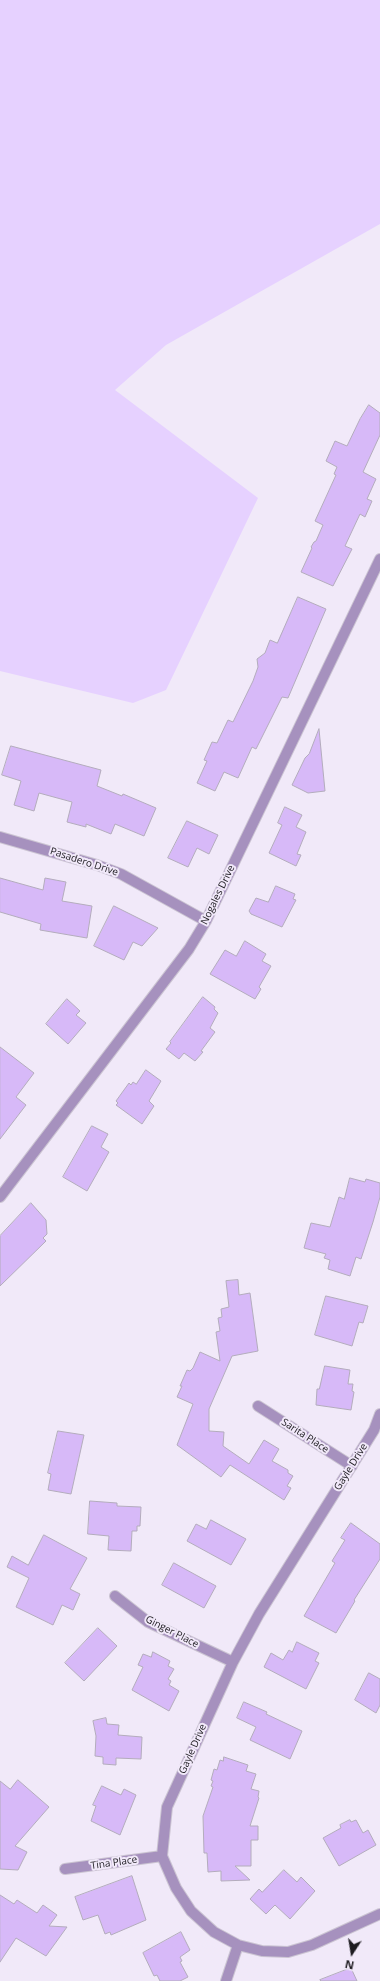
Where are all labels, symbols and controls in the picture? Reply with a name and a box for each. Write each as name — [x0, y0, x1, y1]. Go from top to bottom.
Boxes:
street label: Pasadero Drive — [48, 845, 120, 879]
street label: Nogales Drive — [198, 863, 238, 927]
street label: Sarita Place — [279, 1416, 331, 1456]
street label: Gayle Drive — [332, 1441, 370, 1493]
street label: Ginger Place — [143, 1613, 201, 1651]
street label: Gayle Drive — [177, 1722, 209, 1776]
street label: Tina Place — [90, 1854, 138, 1872]
north arrow — [332, 1933, 372, 1973]
text: N — [343, 1957, 355, 1973]

